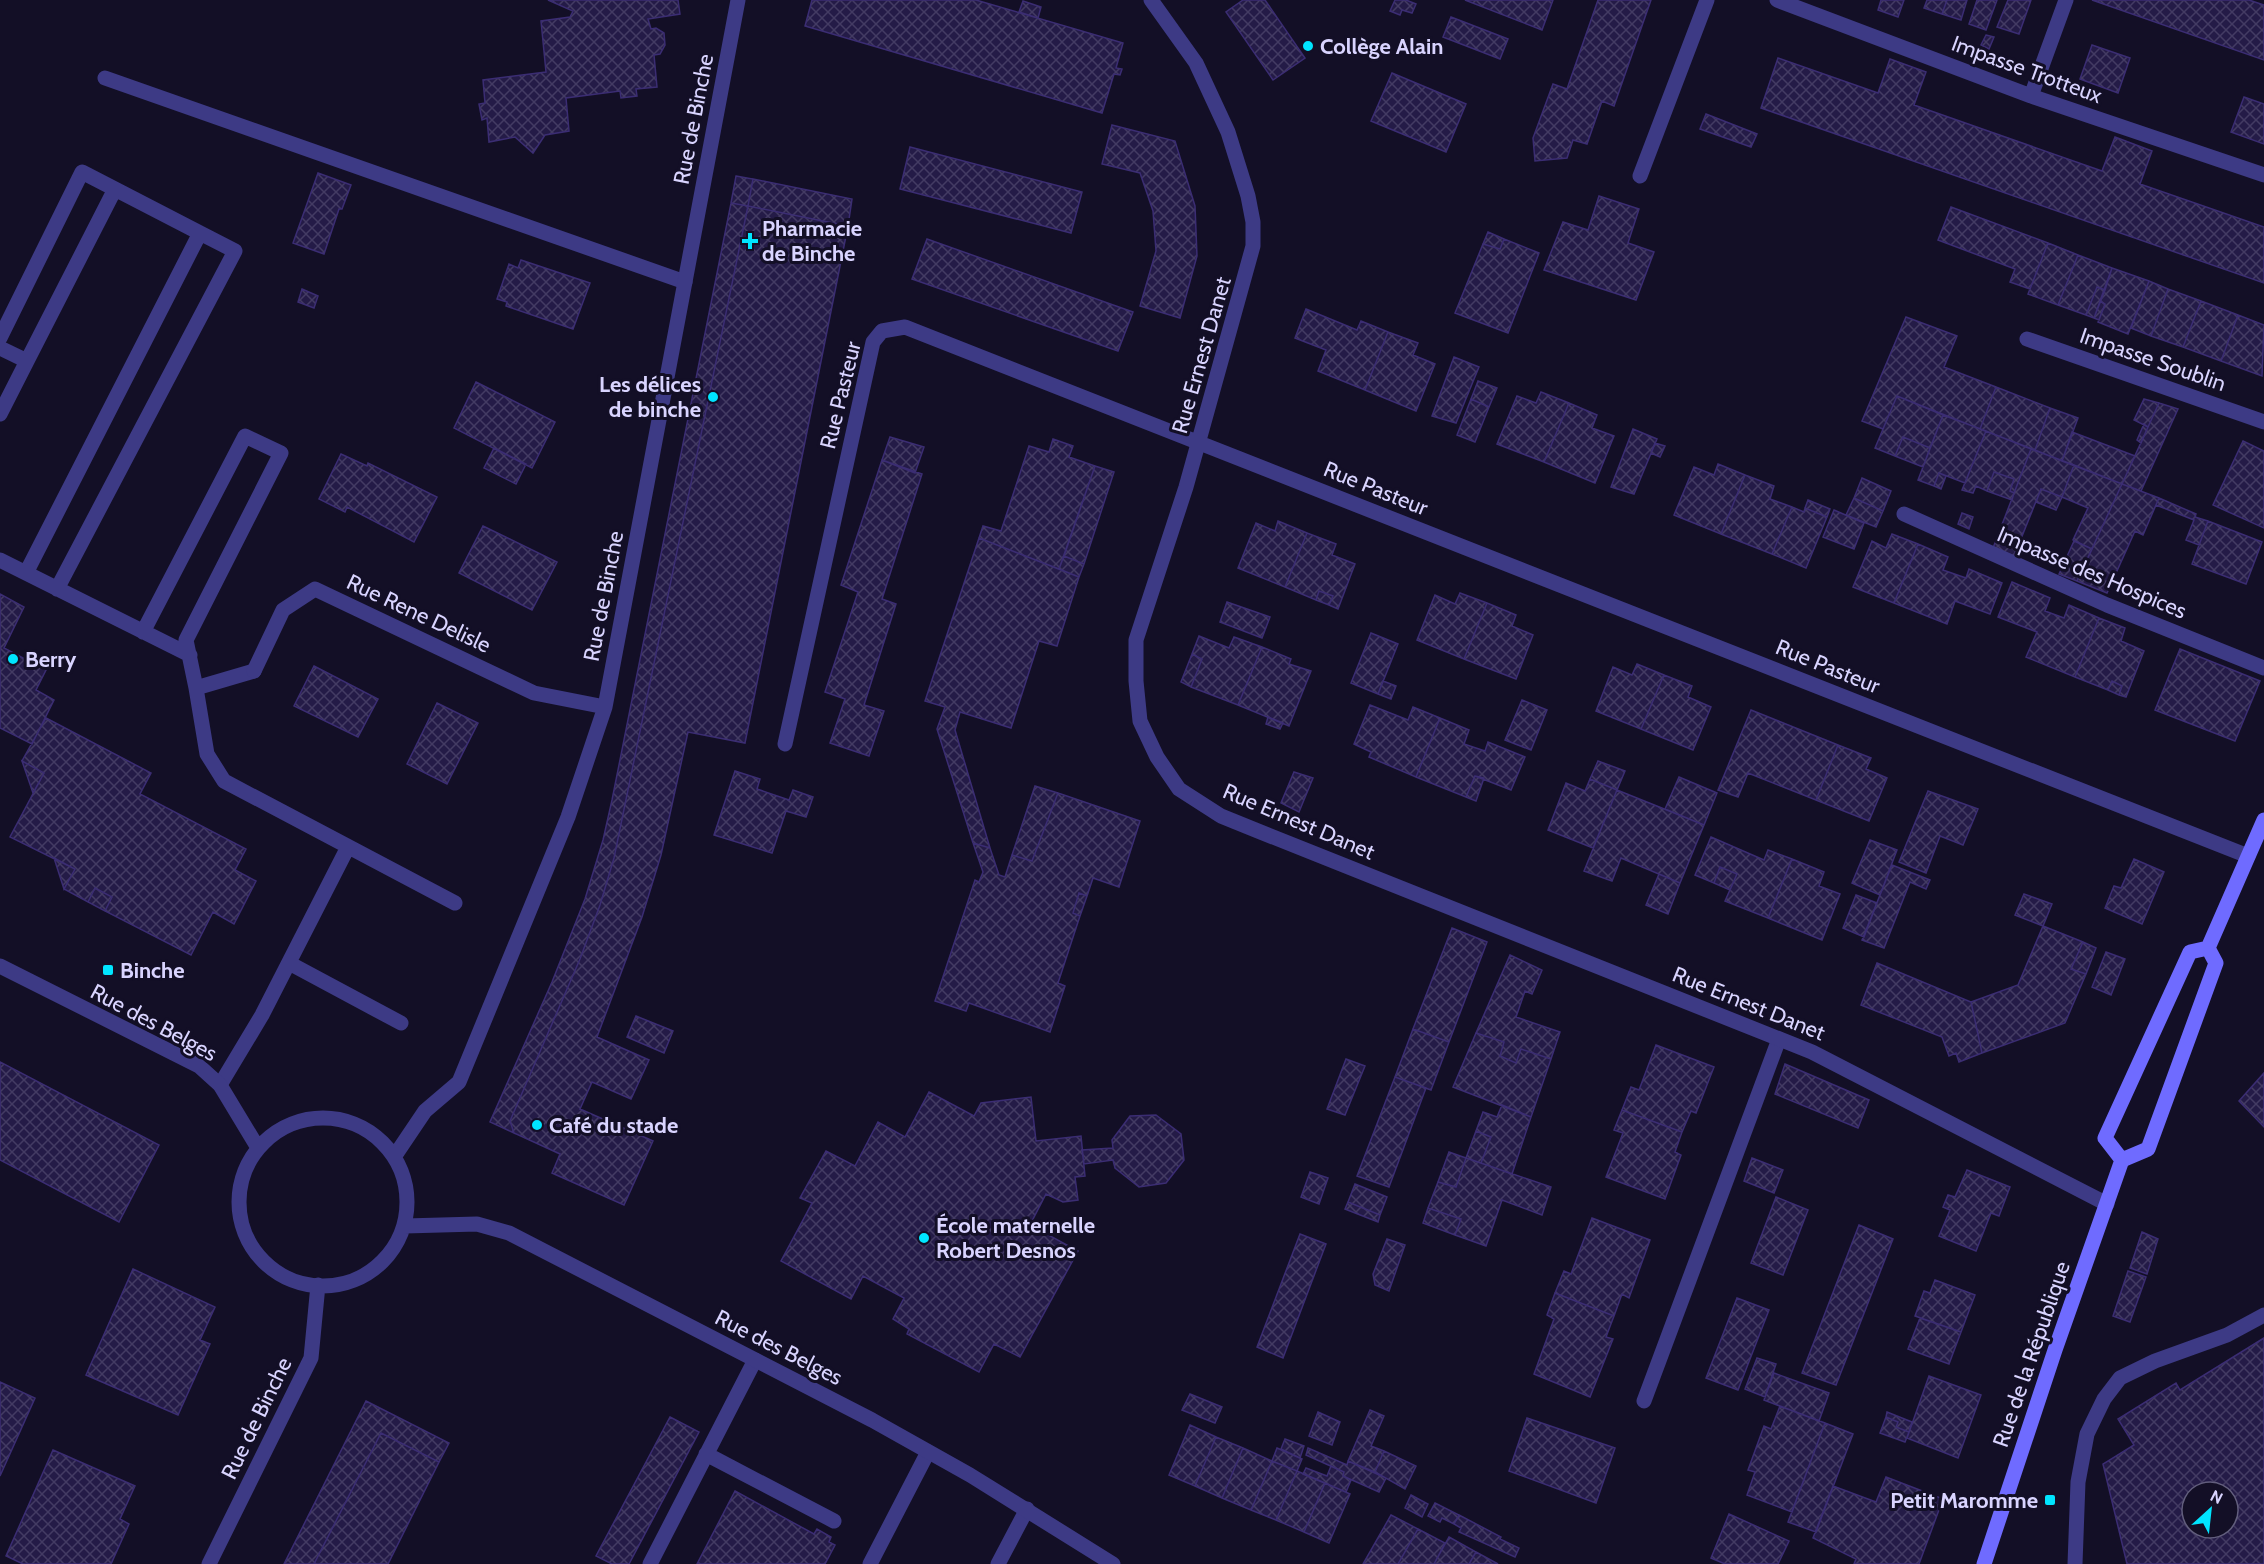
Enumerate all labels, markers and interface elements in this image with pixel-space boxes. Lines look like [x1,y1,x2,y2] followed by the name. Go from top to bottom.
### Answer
[1948,30,2106,109] street label: Impasse Trotteux
[1320,33,1443,60] place label: Collège Alain
[1301,39,1315,53] marker: Collège Alain
[668,52,719,187] street label: Rue de Binche
[762,215,862,267] place label: Pharmacie de Binche
[743,234,757,248] marker: Pharmacie de Binche
[1166,273,1237,437] street label: Rue Ernest Danet
[2076,322,2229,397] street label: Impasse Soublin
[814,339,867,452] street label: Rue Pasteur
[599,371,701,423] place label: Les délices de binche
[706,390,720,404] marker: Les délices de binche
[1320,455,1432,522] street label: Rue Pasteur
[1993,520,2191,625] street label: Impasse des Hospices
[578,529,629,664] street label: Rue de Binche
[342,568,495,659] street label: Rue Rene Delisle
[1772,633,1884,700] street label: Rue Pasteur
[25,646,77,673] place label: Berry
[6,652,20,666] marker: Berry
[1219,777,1379,866] street label: Rue Ernest Danet
[120,957,185,984] place label: Binche
[1669,961,1830,1047] street label: Rue Ernest Danet
[101,963,115,977] marker: Binche
[86,978,222,1067] street label: Rue des Belges
[549,1112,678,1139] place label: Café du stade
[530,1118,544,1132] marker: Café du stade
[936,1212,1095,1264] place label: École maternelle Robert Desnos
[917,1231,931,1245] marker: École maternelle Robert Desnos
[1987,1258,2076,1451] street label: Rue de la République
[711,1304,847,1391] street label: Rue des Belges
[215,1353,298,1484] street label: Rue de Binche
[2180,1480,2240,1540] north arrow
[2207,1486,2226,1508] text: N
[1890,1487,2038,1514] place label: Petit Maromme
[2043,1493,2057,1507] marker: Petit Maromme

